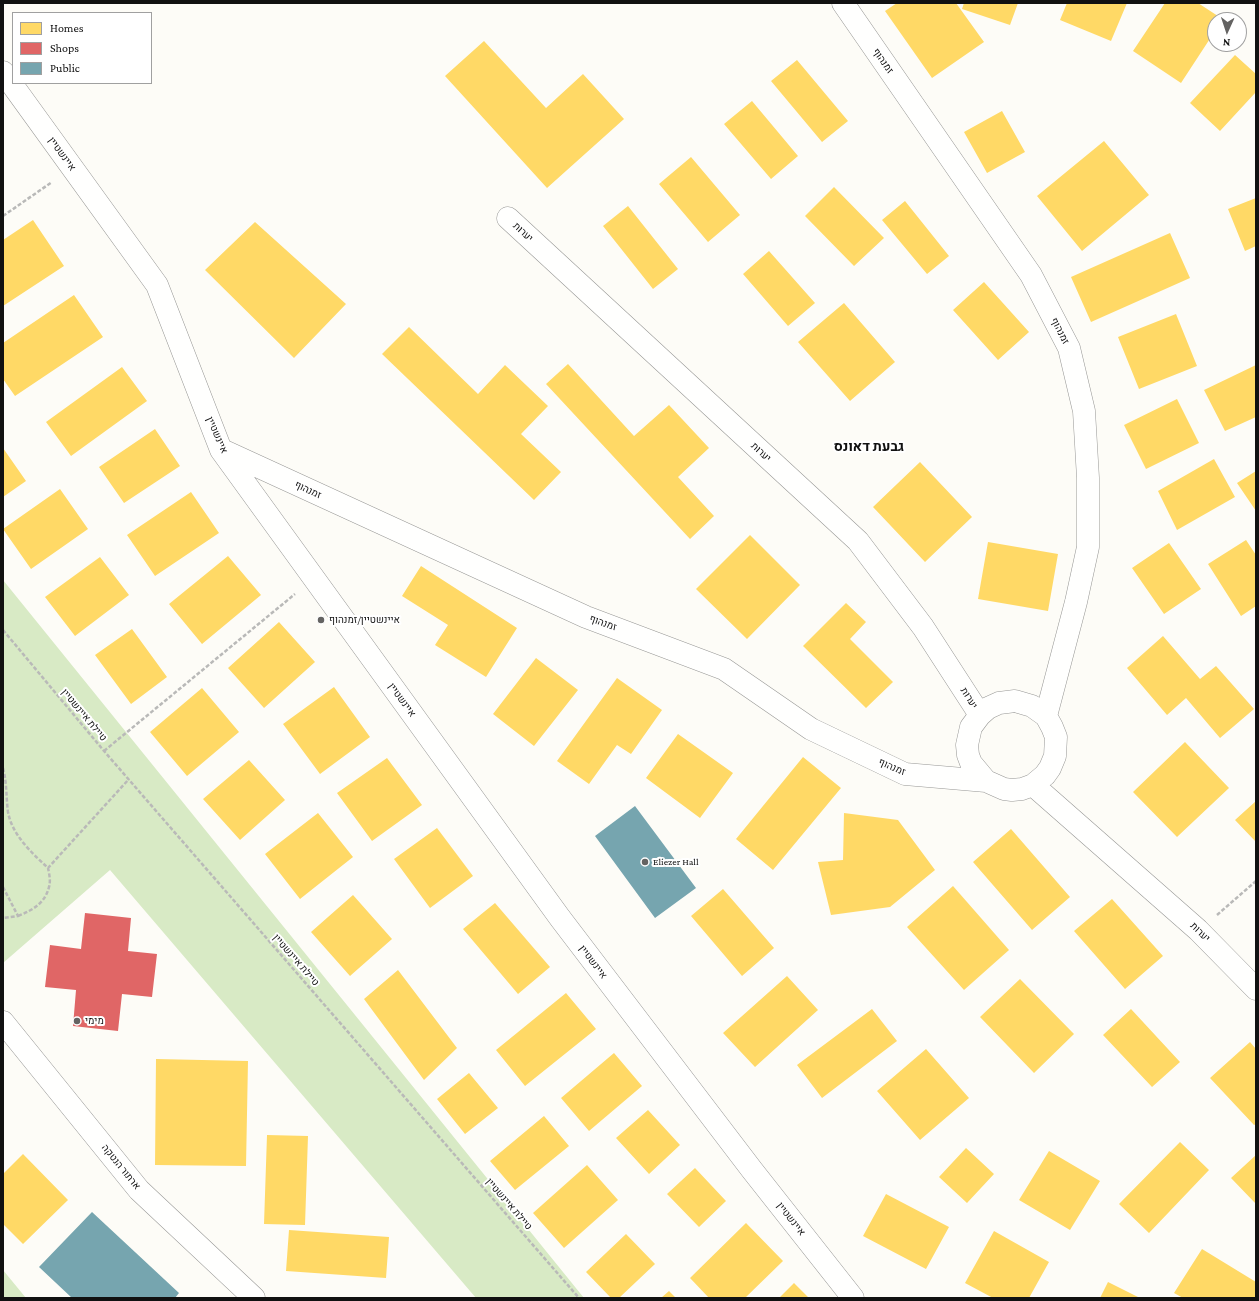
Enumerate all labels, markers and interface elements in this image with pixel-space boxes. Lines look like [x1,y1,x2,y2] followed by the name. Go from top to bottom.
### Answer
[12,12,152,84] legend
[1207,12,1247,52] north arrow
[50,21,83,35] text: Homes
[1222,37,1230,49] text: N
[50,41,79,55] text: Shops
[870,46,896,76] street label: זמנהוף
[50,61,80,75] text: Public
[46,135,78,173] street label: איינשטיין
[511,220,535,244] street label: יערות
[1048,316,1072,346] street label: זמנהוף
[204,415,230,455] street label: איינשטיין
[834,439,904,455] district label: גבעת דאונס
[749,440,773,464] street label: יערות
[293,479,323,501] street label: זמנהוף
[588,613,618,633] street label: זמנהוף
[329,614,400,626] place label: איינשטיין/זמנהוף
[316,615,326,625] marker: איינשטיין/זמנהוף
[386,681,418,719] street label: איינשטיין
[958,685,980,711] street label: יערות
[59,686,109,744] street label: טיילת איינשטיין
[877,756,907,778] street label: זמנהוף
[653,856,699,868] place label: Eliezer Hall
[640,857,650,867] marker: Eliezer Hall
[1188,920,1212,944] street label: יערות
[270,932,322,988] street label: טיילת איינשטיין
[576,943,610,981] street label: איינשטיין
[85,1015,104,1027] place label: מימי
[72,1016,82,1026] marker: מימי
[99,1142,143,1192] street label: ארתור הנטקה
[483,1176,535,1232] street label: טיילת איינשטיין
[774,1200,808,1238] street label: איינשטיין

